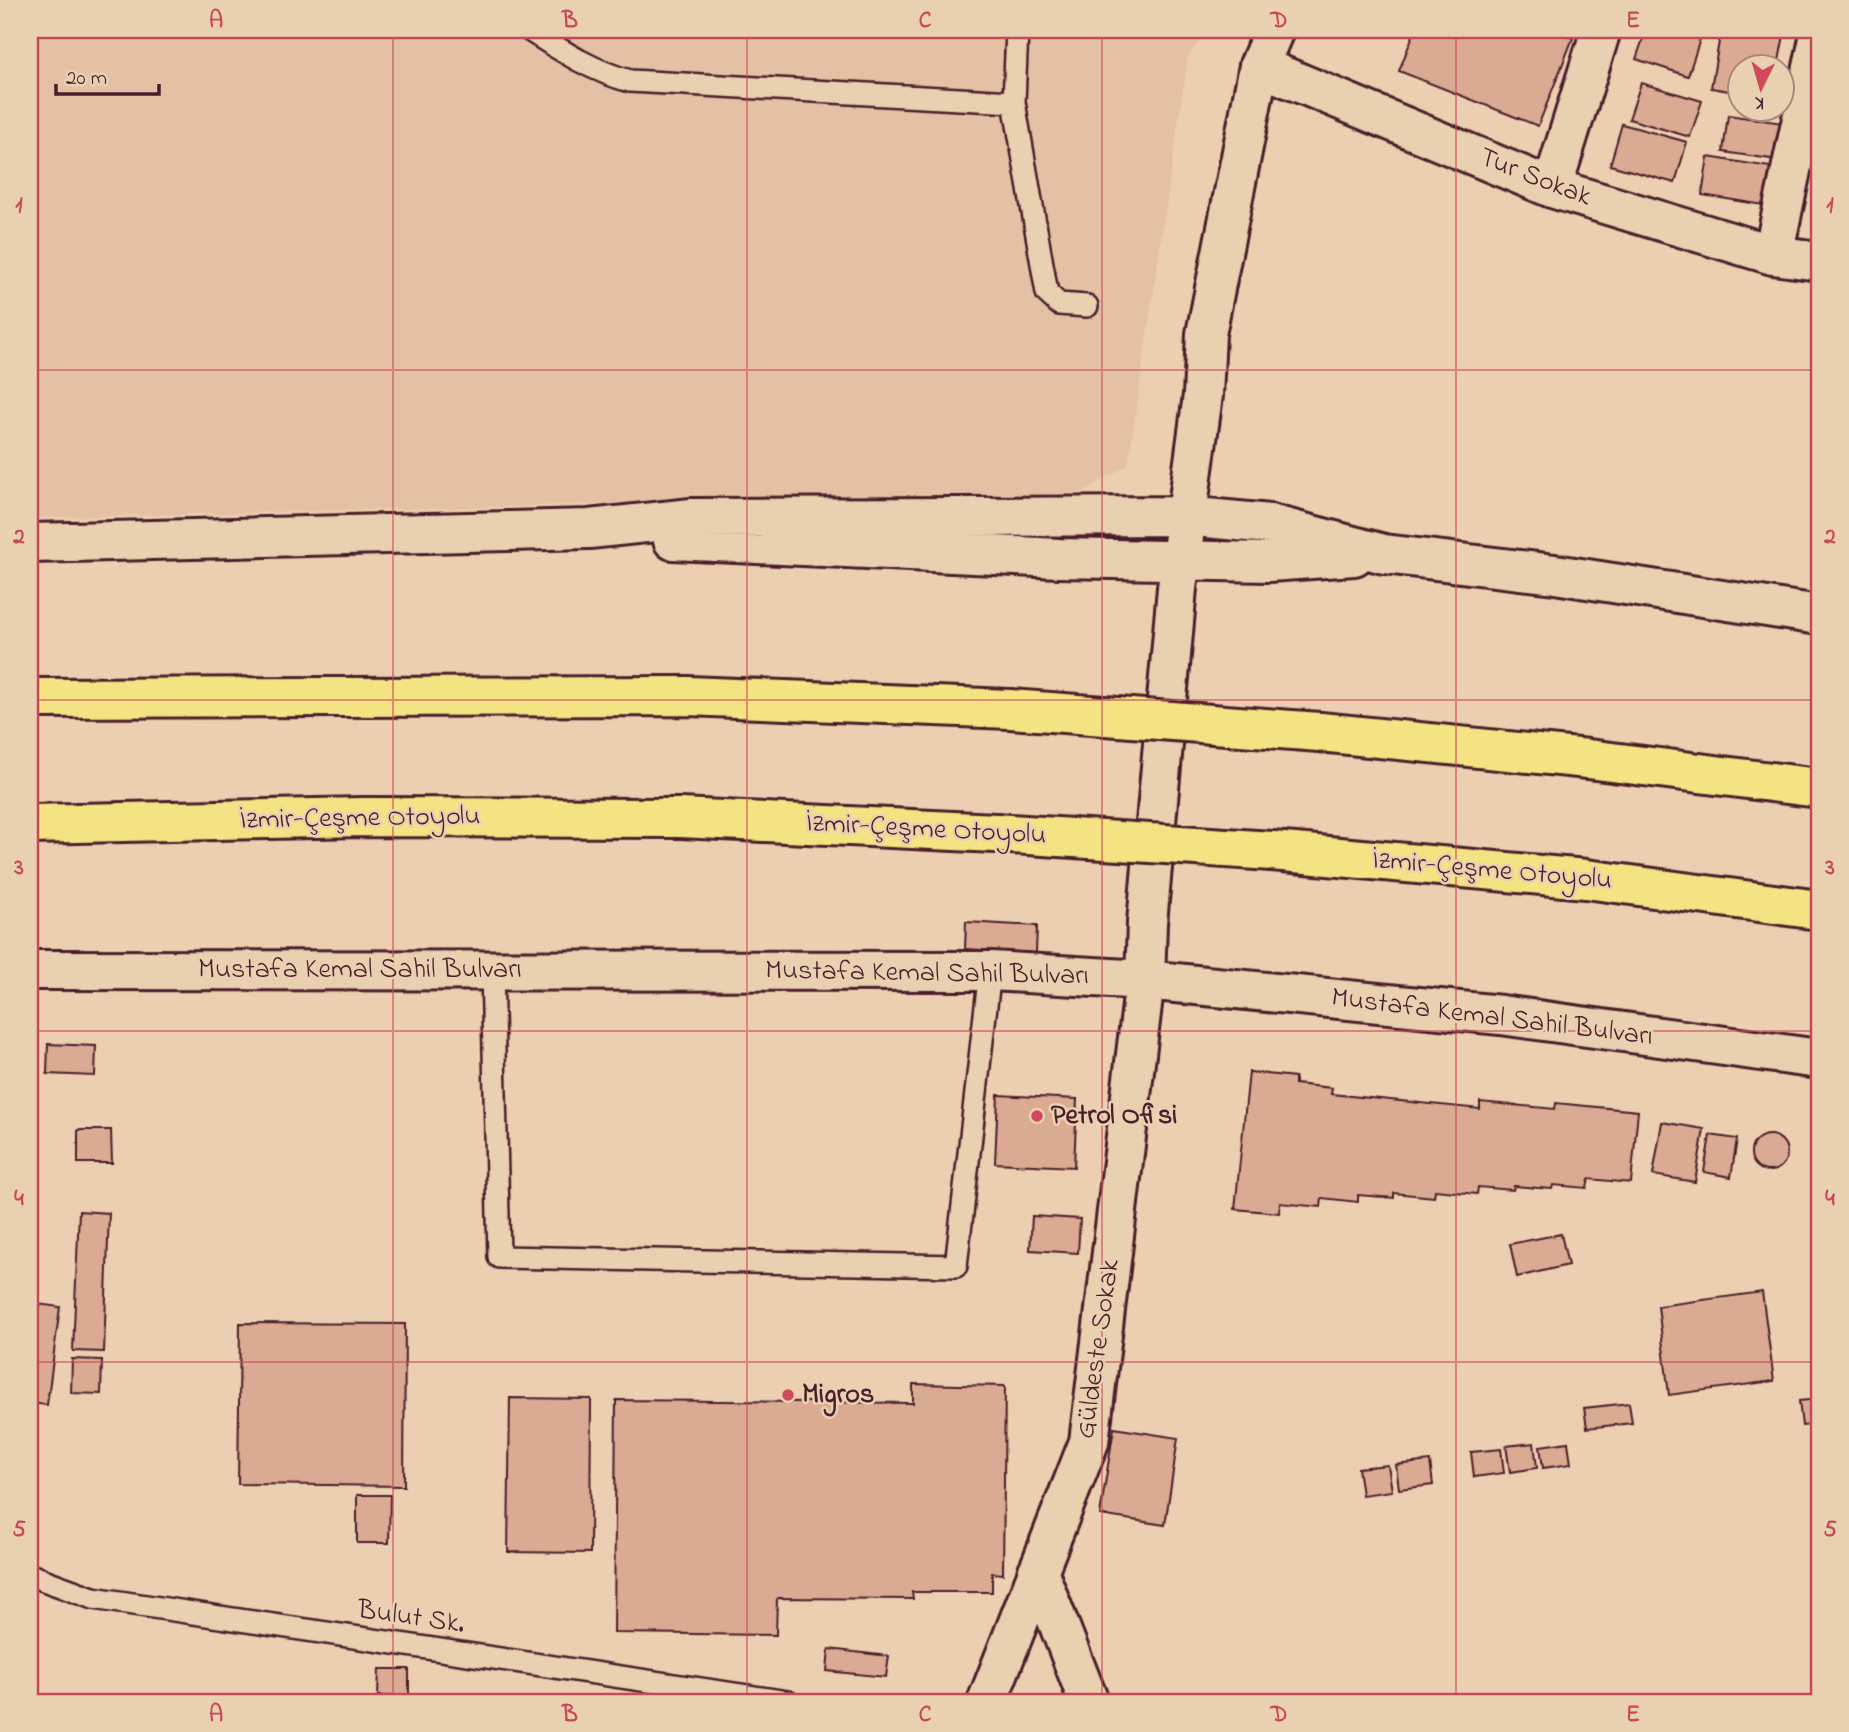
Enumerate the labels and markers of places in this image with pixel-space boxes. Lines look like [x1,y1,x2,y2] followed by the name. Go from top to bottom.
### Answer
[1051,1096,1177,1137] place label: Petrol Ofisi
[1029,1108,1045,1124] marker: Petrol Ofisi
[802,1375,874,1417] place label: Migros
[780,1387,796,1403] marker: Migros

